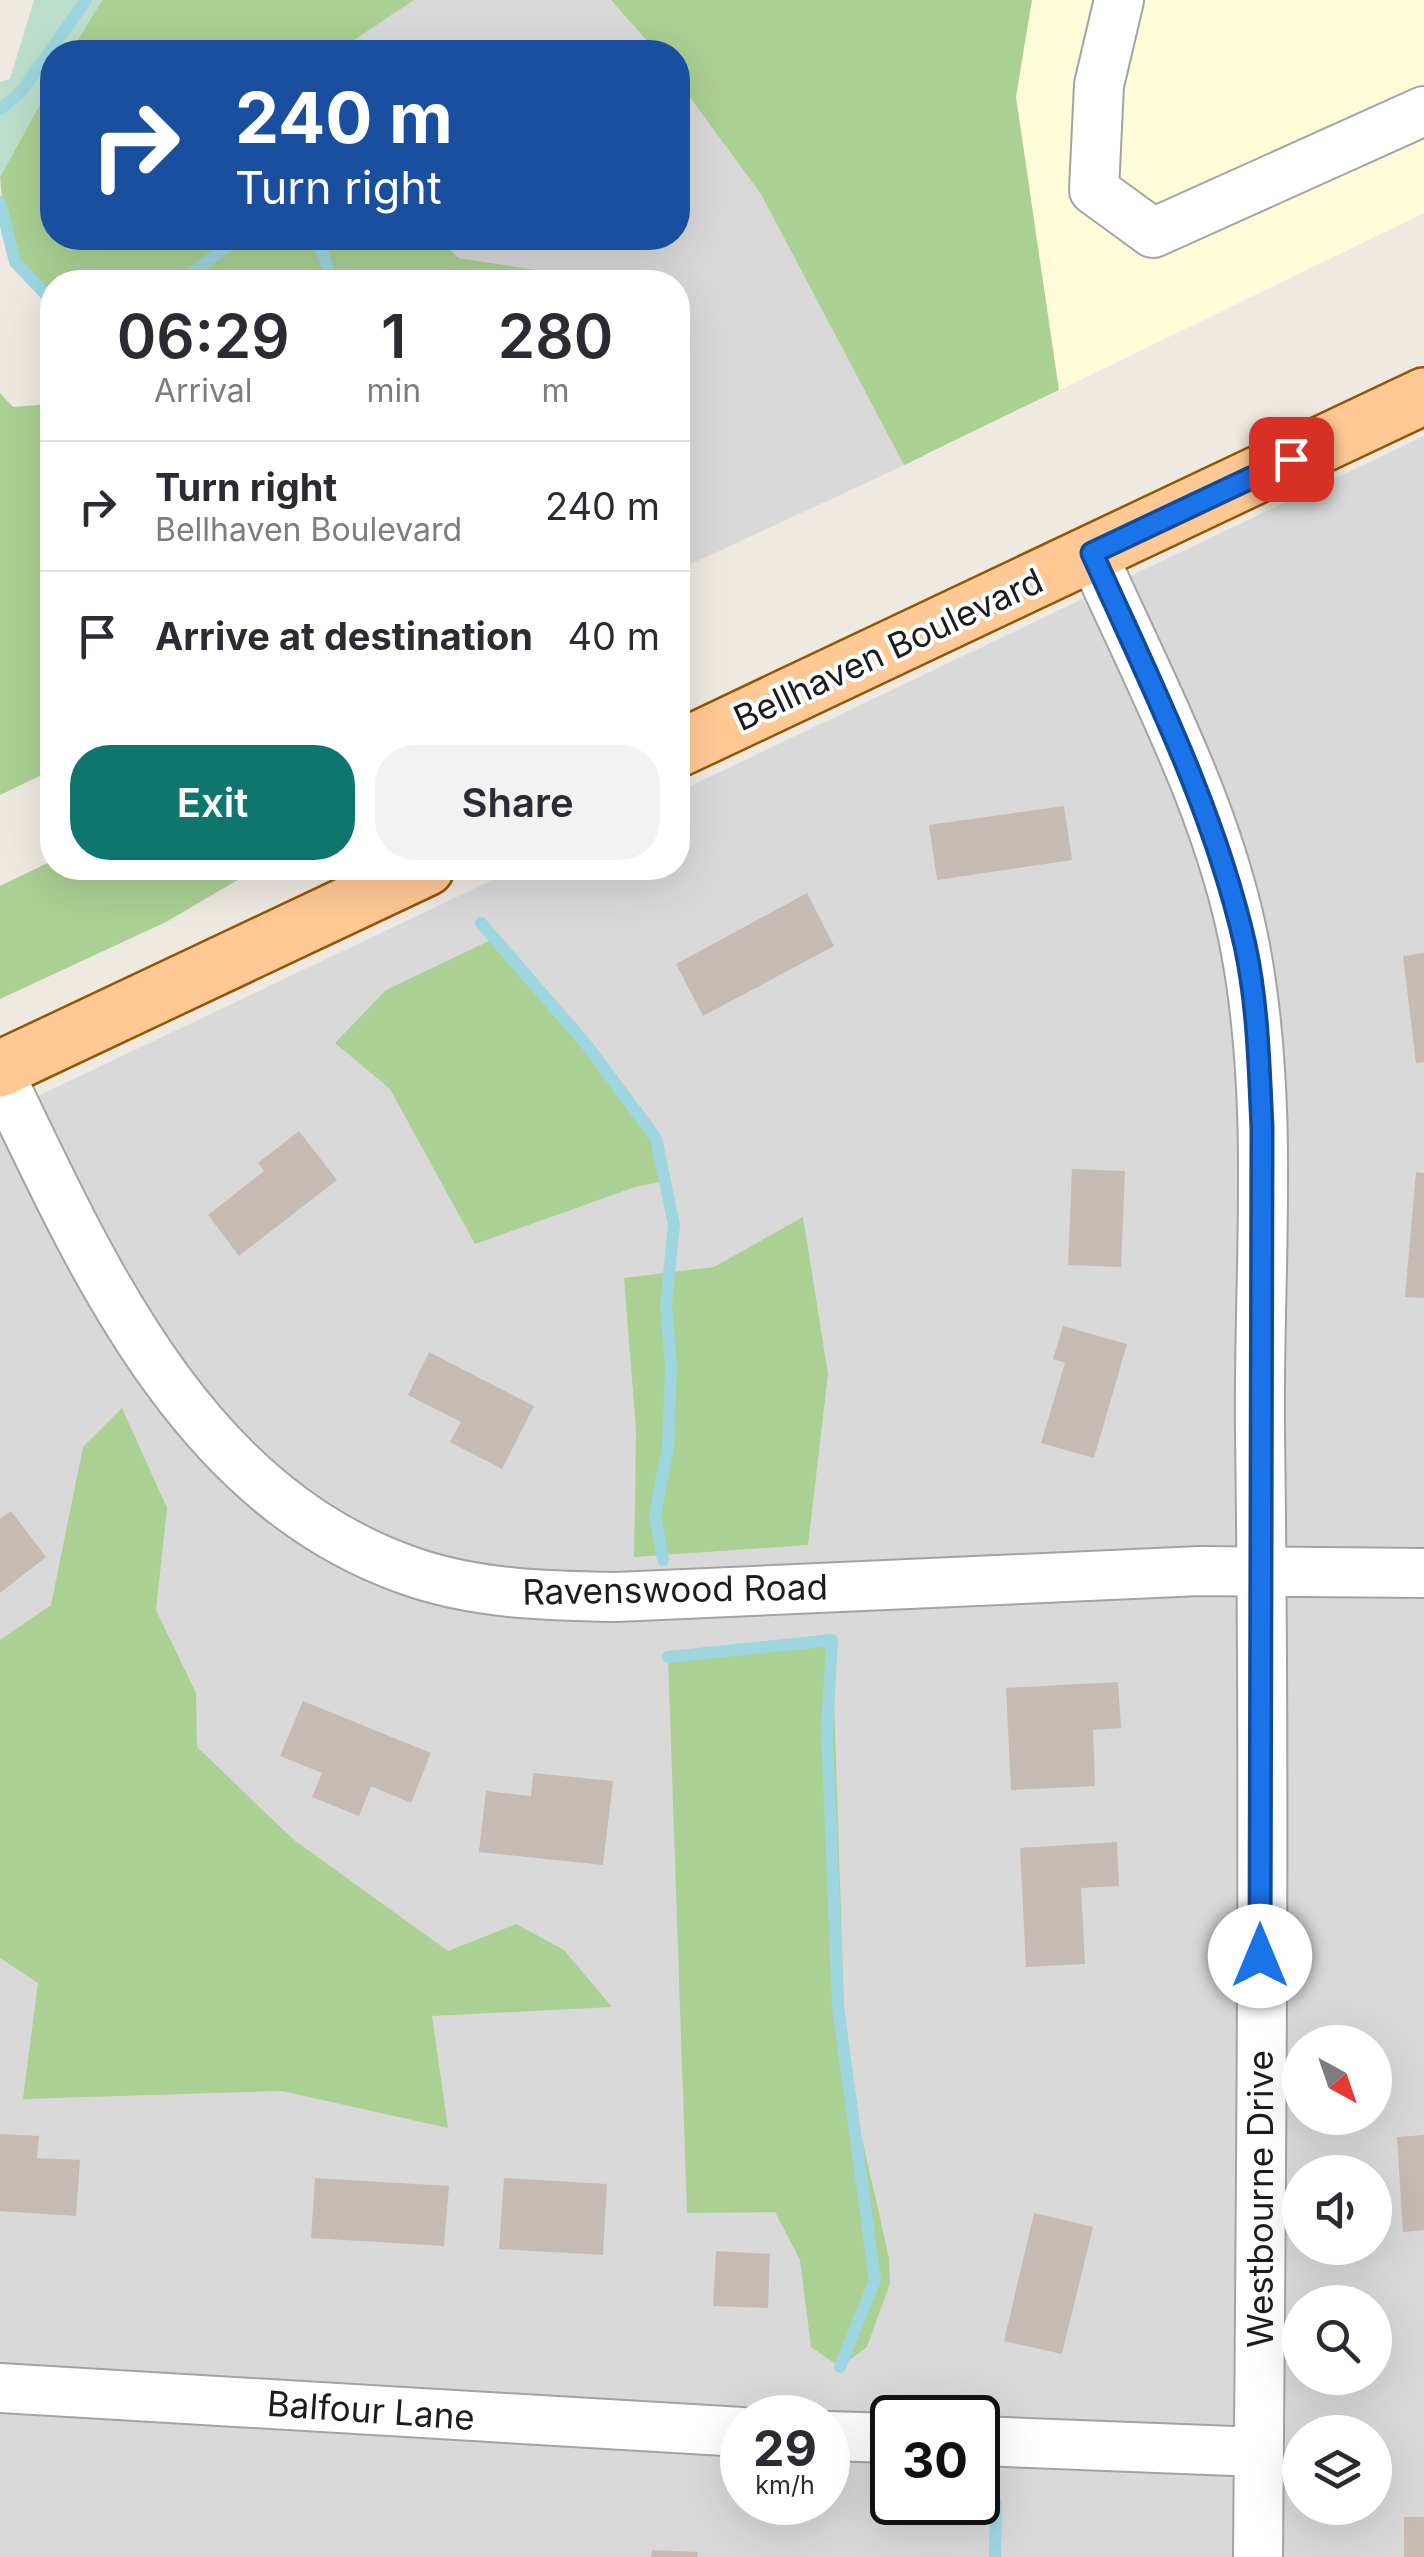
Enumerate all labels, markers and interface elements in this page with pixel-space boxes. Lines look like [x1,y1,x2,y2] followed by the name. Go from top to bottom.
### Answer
[235,75,453,160] text: 240 m
[70,80,200,210] icon: right
[235,160,442,215] text: Turn right
[117,300,290,372] text: 06:29
[381,300,406,372] text: 1
[498,300,613,372] text: 280
[154,371,252,410] text: Arrival
[366,371,421,410] text: min
[542,371,570,410] text: m
[1249,417,1334,502] pin
[1264,432,1319,487] icon: arrive
[155,464,337,510] text: Turn right
[70,479,125,534] icon: right
[545,483,660,529] text: 240 m
[155,510,462,549] text: Bellhaven Boulevard
[727,559,1049,739] street label: Bellhaven Boulevard
[70,609,125,664] icon: arrive
[155,613,533,659] text: Arrive at destination
[568,613,660,659] text: 40 m
[70,745,355,860] button: Exit
[375,745,660,860] button: Share
[522,1565,828,1613] street label: Ravenswood Road
[1208,1904,1312,2008] position arrow
[1282,2025,1392,2135] north arrow
[1282,2025,1392,2525] map controls
[1239,2050,1281,2348] street label: Westbourne Drive
[1282,2155,1392,2265] button: sound
[1282,2285,1392,2395] button: search
[266,2382,476,2438] street label: Balfour Lane
[870,2395,1000,2525] speed limit sign: 30
[1282,2415,1392,2525] button: layers
[753,2418,817,2478] text: 29
[755,2470,815,2500] text: km/h

